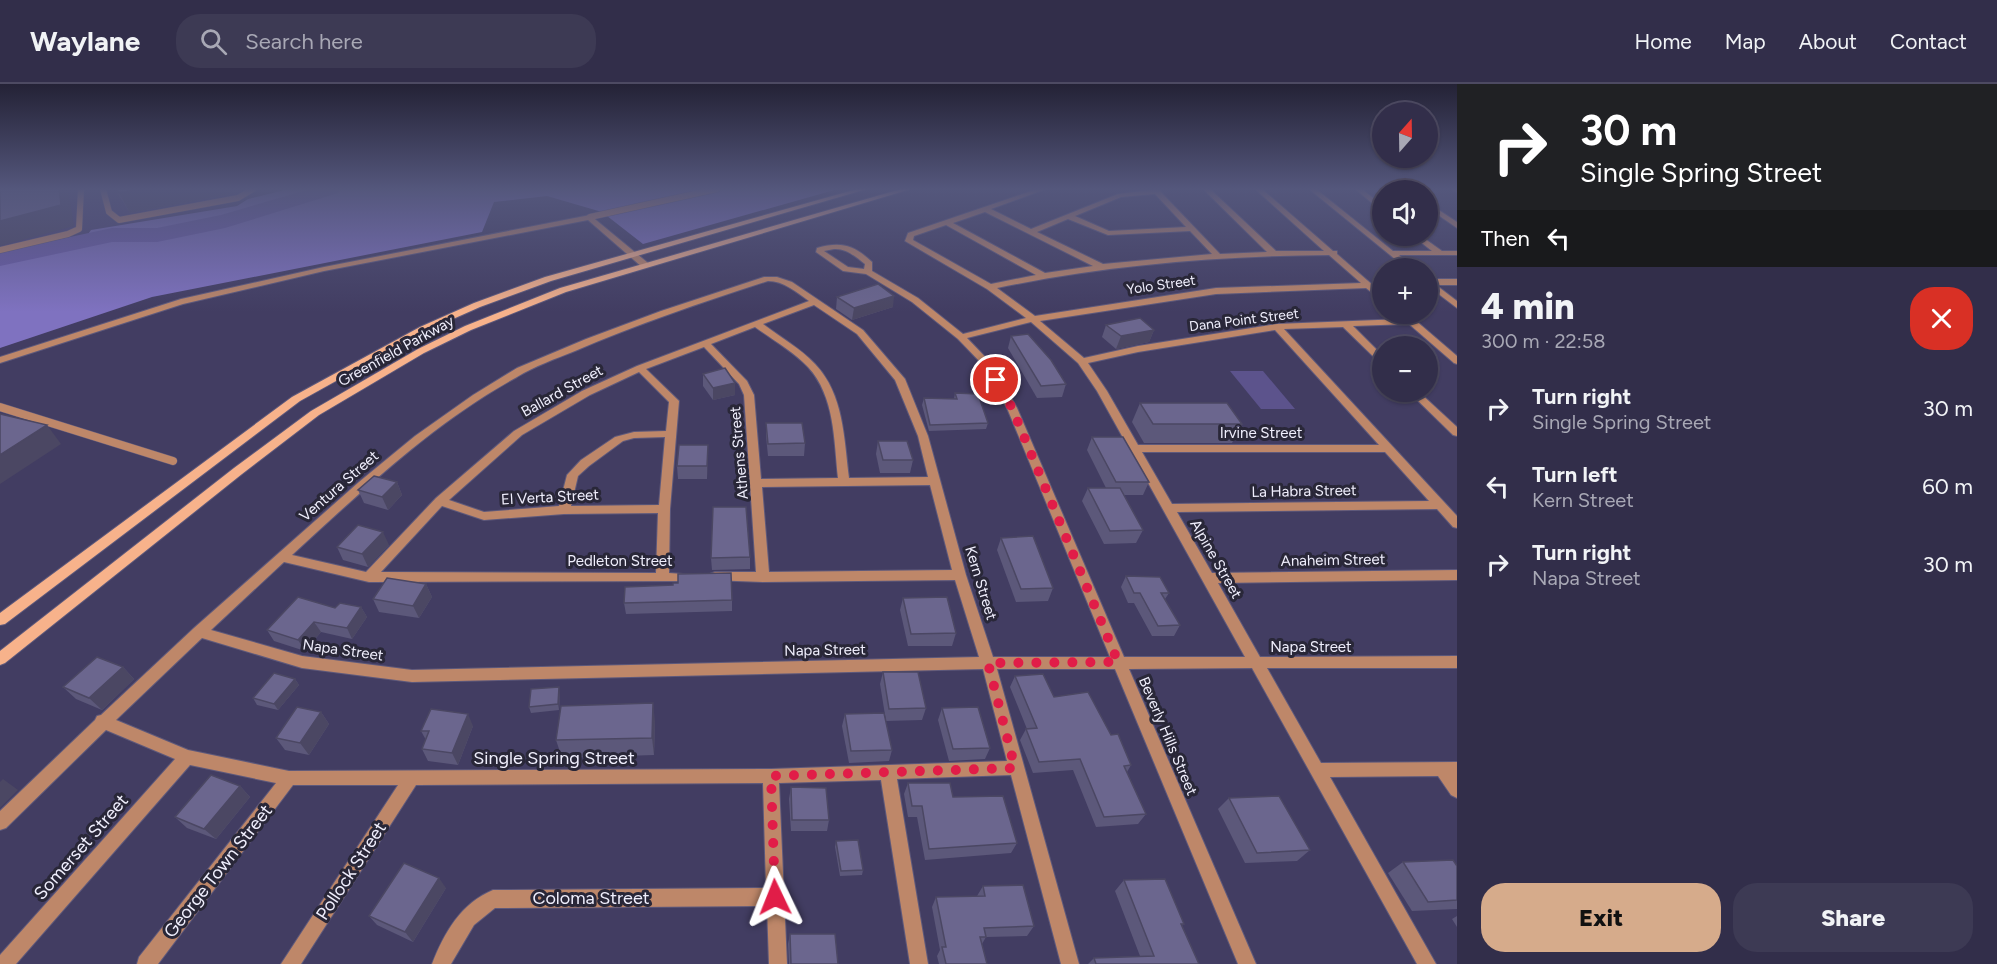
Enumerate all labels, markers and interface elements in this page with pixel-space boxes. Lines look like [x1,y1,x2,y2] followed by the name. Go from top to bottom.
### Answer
[176,14,596,68] search box
[30,24,140,58] text: Waylane
[197,25,230,58] icon: search
[245,28,363,55] text: Search here
[1635,29,1692,54] text: Home
[1725,29,1766,54] text: Map
[1799,29,1857,54] text: About
[1890,29,1967,54] text: Contact
[1372,102,1438,168] north arrow
[1372,102,1438,402] map controls
[1580,105,1677,156] text: 30 m
[1481,108,1559,186] icon: right
[1580,156,1822,189] text: Single Spring Street
[1372,180,1438,246] button: sound
[1542,222,1575,255] icon: left
[1481,225,1530,252] text: Then
[1372,258,1438,324] button: +
[1125,272,1197,298] street label: Yolo Street
[1481,285,1575,328] text: 4 min
[1910,287,1973,350] button: close
[1188,305,1300,335] street label: Dana Point Street
[335,312,457,390] street label: Greenfield Parkway
[1481,329,1606,353] text: 300 m · 22:58
[1372,336,1438,402] button: −
[970,354,1021,405] pin
[518,361,606,421] street label: Ballard Street
[979,363,1012,396] icon: arrive
[1532,383,1631,410] text: Turn right
[1481,392,1514,425] icon: right
[1923,395,1973,422] text: 30 m
[726,405,752,500] street label: Athens Street
[1532,410,1711,434] text: Single Spring Street
[1220,424,1303,442] street label: Irvine Street
[296,447,382,525] street label: Ventura Street
[1532,461,1618,488] text: Turn left
[1481,470,1514,503] icon: left
[1922,473,1973,500] text: 60 m
[1251,481,1357,501] street label: La Habra Street
[501,485,600,509] street label: El Verta Street
[1532,488,1634,512] text: Kern Street
[1186,516,1246,602] street label: Alpine Street
[1532,539,1631,566] text: Turn right
[961,544,1001,622] street label: Kern Street
[1481,548,1514,581] icon: right
[1281,550,1386,570] street label: Anaheim Street
[1923,551,1973,578] text: 30 m
[567,552,673,570] street label: Pedleton Street
[1532,566,1641,590] text: Napa Street
[301,635,385,665] street label: Napa Street
[1270,638,1352,656] street label: Napa Street
[784,640,866,660] street label: Napa Street
[1135,674,1201,798] street label: Beverly Hills Street
[473,747,635,769] street label: Single Spring Street
[29,790,133,904] street label: Somerset Street
[159,800,277,942] street label: George Town Street
[311,818,391,924] street label: Pollock Street
[743,865,807,929] position arrow
[1481,883,1721,952] button: Exit
[1733,883,1973,952] button: Share
[532,887,650,909] street label: Coloma Street

